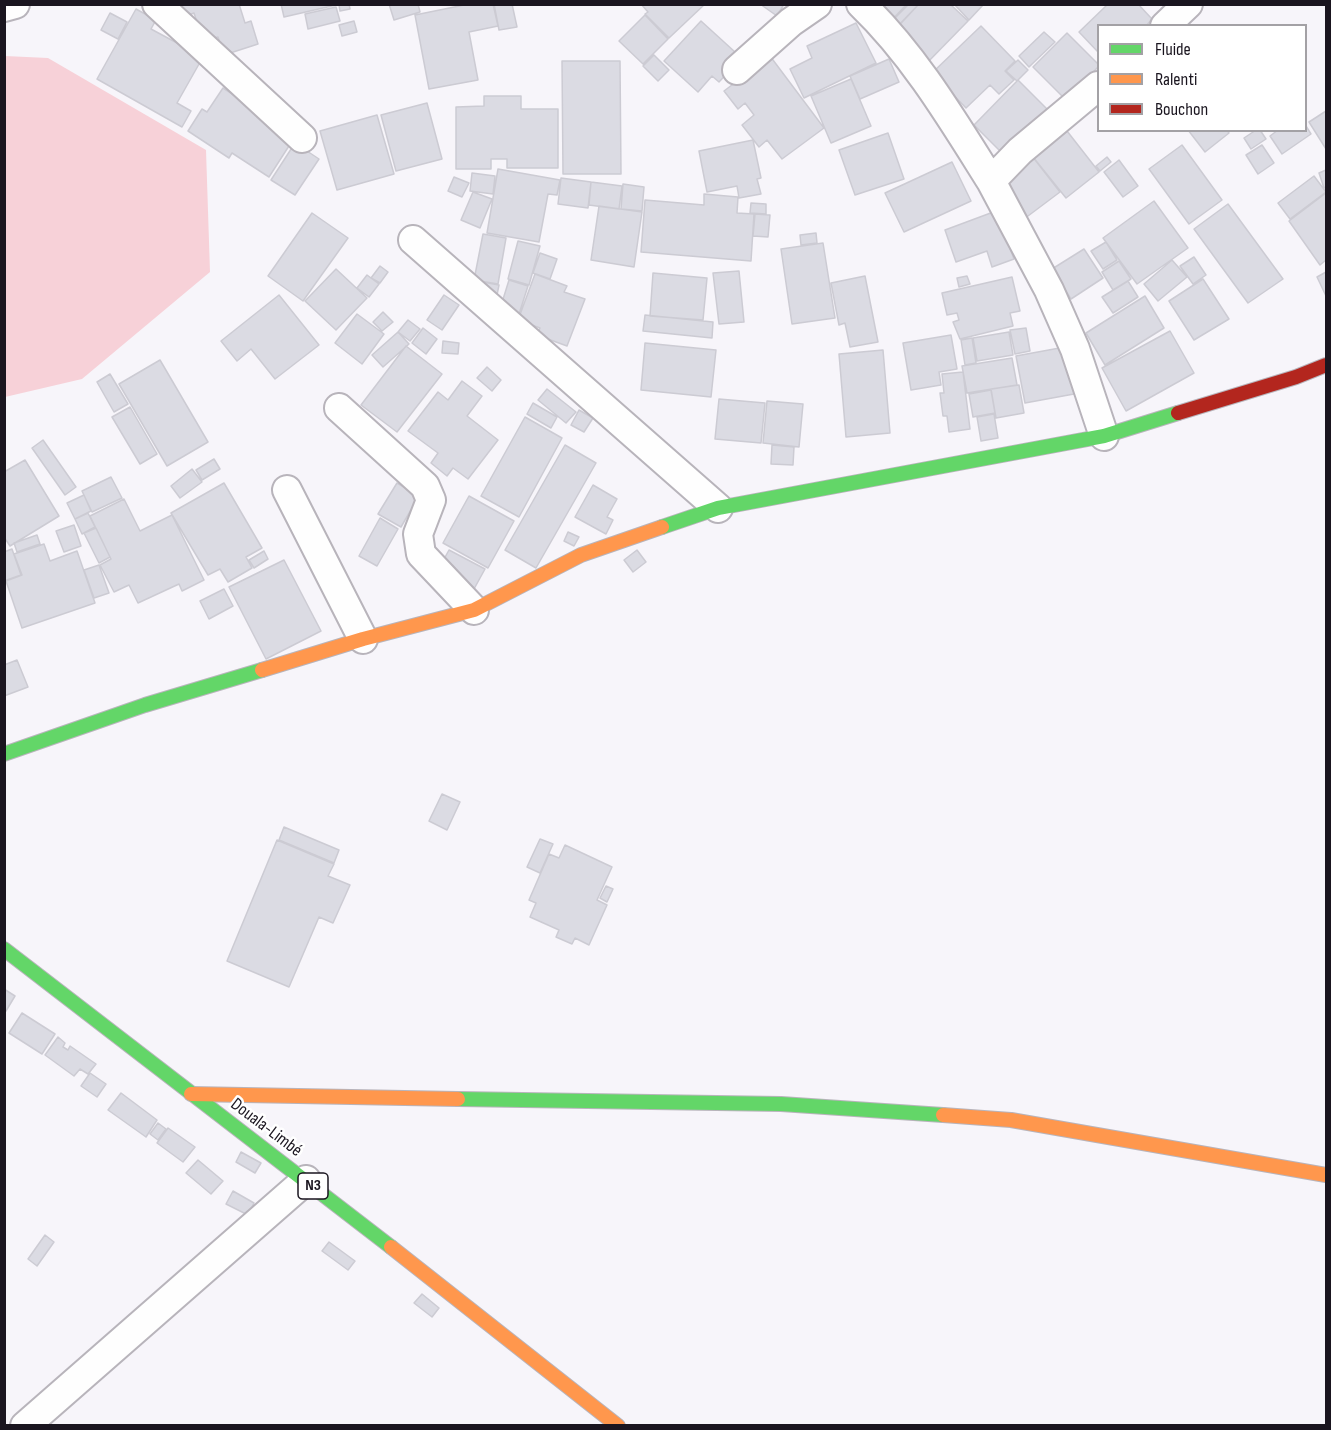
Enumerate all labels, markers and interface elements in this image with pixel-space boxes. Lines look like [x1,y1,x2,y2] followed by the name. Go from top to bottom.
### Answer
[1097,24,1307,132] legend
[1155,39,1191,60] text: Fluide
[1155,69,1197,90] text: Ralenti
[1155,99,1208,120] text: Bouchon
[226,1094,306,1162] street label: Douala-Limbé
[298,1173,328,1199] road number: N3

